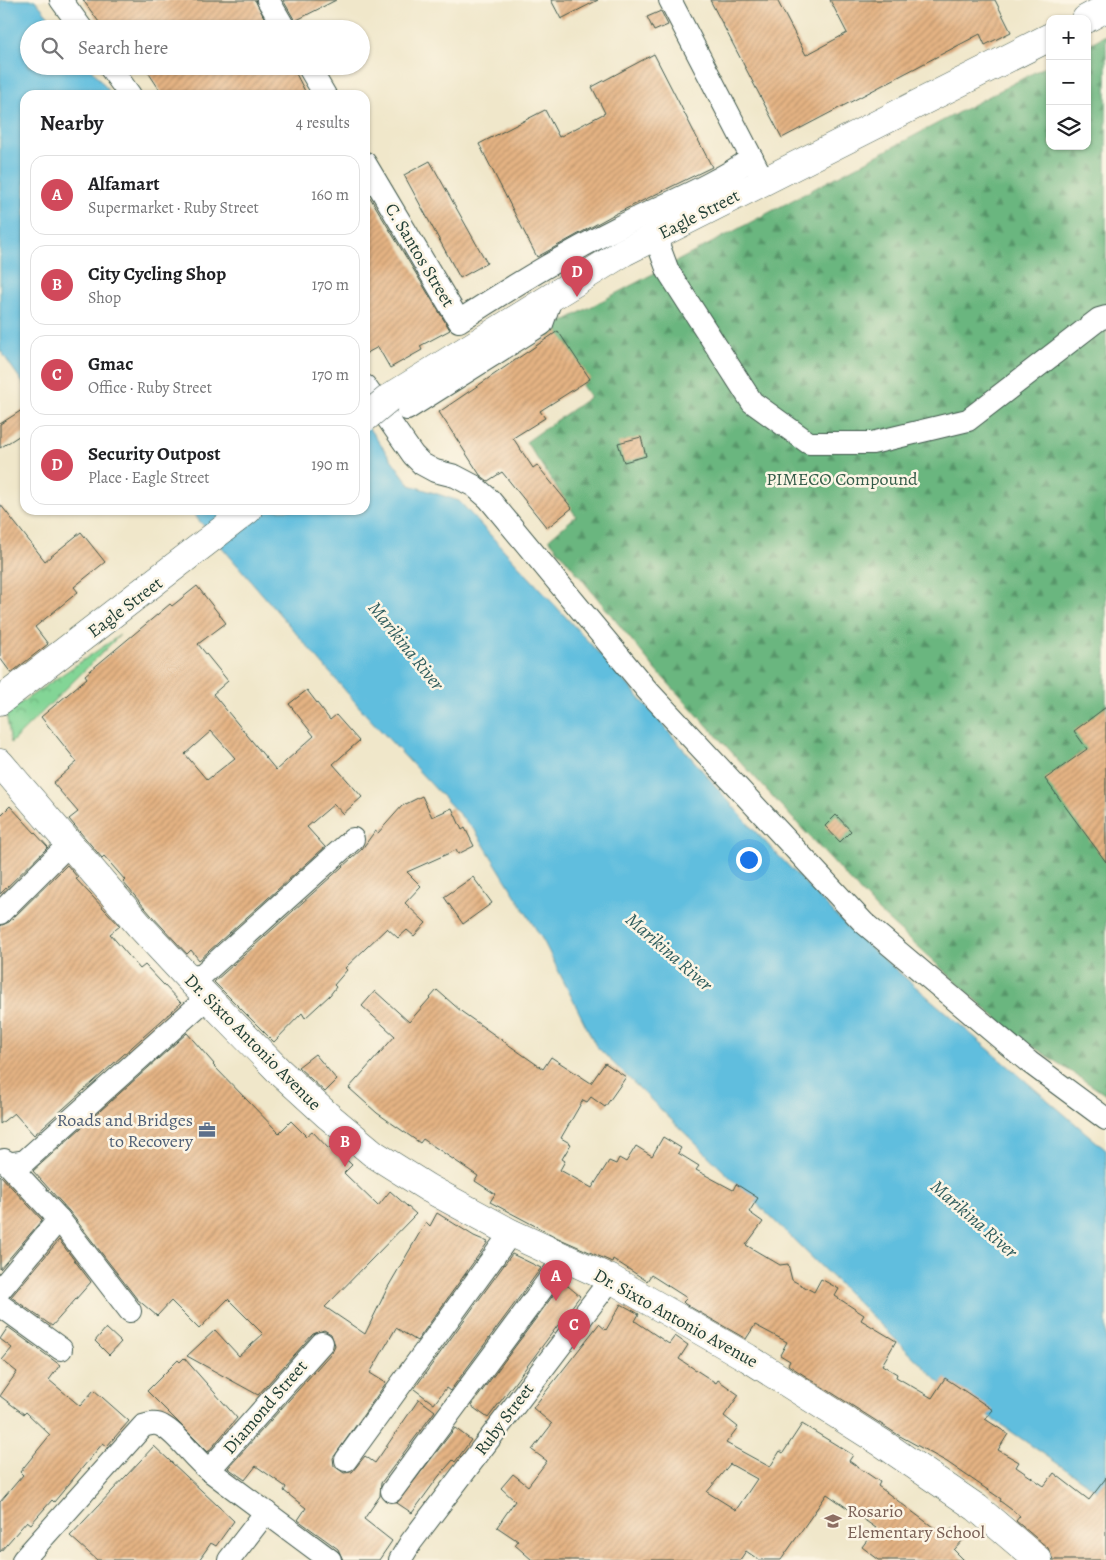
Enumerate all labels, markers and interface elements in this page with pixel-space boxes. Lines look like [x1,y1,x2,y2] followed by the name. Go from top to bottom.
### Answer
[1046,15,1091,150] map controls
[1046,15,1091,60] button: +
[20,20,370,75] search box
[38,34,66,62] icon: search
[78,35,168,61] text: Search here
[1046,60,1091,105] button: −
[1046,105,1091,150] button: layers
[40,109,103,137] text: Nearby
[296,112,350,134] text: 4 results
[88,171,160,197] text: Alfamart
[654,183,744,245] street label: Eagle Street
[52,184,62,206] text: A
[311,184,349,206] text: 160 m
[88,197,259,219] text: Supermarket · Ruby Street
[379,199,461,312] street label: C. Santos Street
[561,256,593,297] pin: D
[88,261,226,287] text: City Cycling Shop
[52,274,62,296] text: B
[312,274,349,296] text: 170 m
[88,287,121,309] text: Shop
[88,351,133,377] text: Gmac
[52,364,62,386] text: C
[312,364,349,386] text: 170 m
[88,377,212,399] text: Office · Ruby Street
[88,441,221,467] text: Security Outpost
[51,454,63,476] text: D
[311,454,349,476] text: 190 m
[88,467,210,489] text: Place · Eagle Street
[766,467,918,491] park label: PIMECO Compound
[83,571,167,643] street label: Eagle Street
[362,596,451,697] water label: Marikina River
[736,847,762,873] your location
[620,907,719,998] water label: Marikina River
[179,968,327,1116] street label: Dr. Sixto Antonio Avenue
[57,1108,194,1153] place label: Roads and Bridges to Recovery
[197,1120,217,1140] office icon: Roads and Bridges to Recovery
[329,1126,361,1167] pin: B
[925,1174,1024,1265] water label: Marikina River
[540,1260,572,1301] pin: A
[590,1263,762,1373] street label: Dr. Sixto Antonio Avenue
[558,1309,590,1350] pin: C
[217,1355,313,1459] street label: Diamond Street
[469,1378,539,1460] street label: Ruby Street
[847,1499,985,1544] place label: Rosario Elementary School
[823,1511,843,1531] school or university icon: Rosario Elementary School

